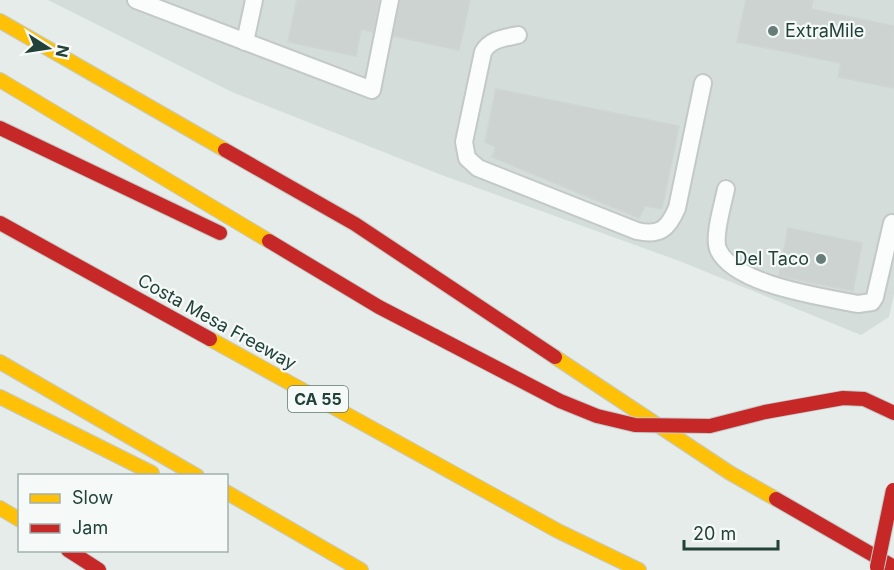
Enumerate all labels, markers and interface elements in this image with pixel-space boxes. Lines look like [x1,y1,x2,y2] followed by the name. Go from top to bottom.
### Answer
[18,18,78,78] north arrow
[785,20,864,41] place label: ExtraMile
[766,24,780,38] marker: ExtraMile
[52,43,74,59] text: N
[735,248,809,269] place label: Del Taco
[814,252,828,266] marker: Del Taco
[134,269,300,374] street label: Costa Mesa Freeway
[288,386,348,412] road number: CA 55
[18,474,228,552] legend
[72,487,113,508] text: Slow
[684,513,778,551] scale bar
[72,517,108,538] text: Jam
[693,523,736,544] text: 20 m

